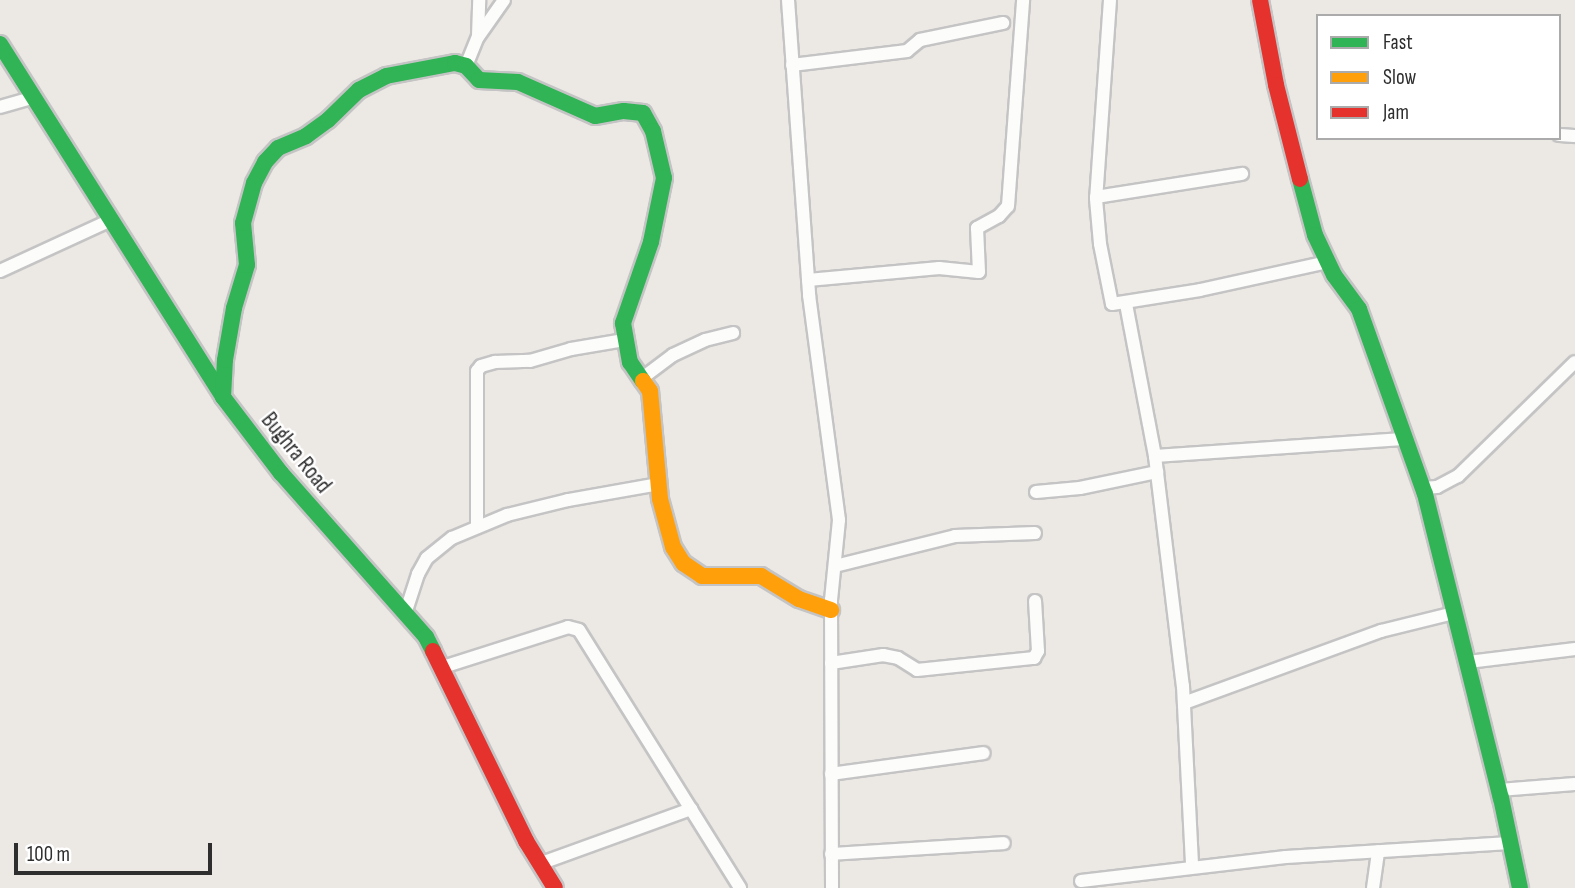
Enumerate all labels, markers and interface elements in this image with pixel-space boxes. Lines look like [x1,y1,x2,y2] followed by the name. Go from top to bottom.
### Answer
[1316,14,1561,140] legend
[1383,30,1413,55] text: Fast
[1383,65,1416,90] text: Slow
[1383,100,1409,125] text: Jam
[255,407,337,499] street label: Bughra Road
[18,828,215,872] scale bar
[27,842,70,867] text: 100 m

